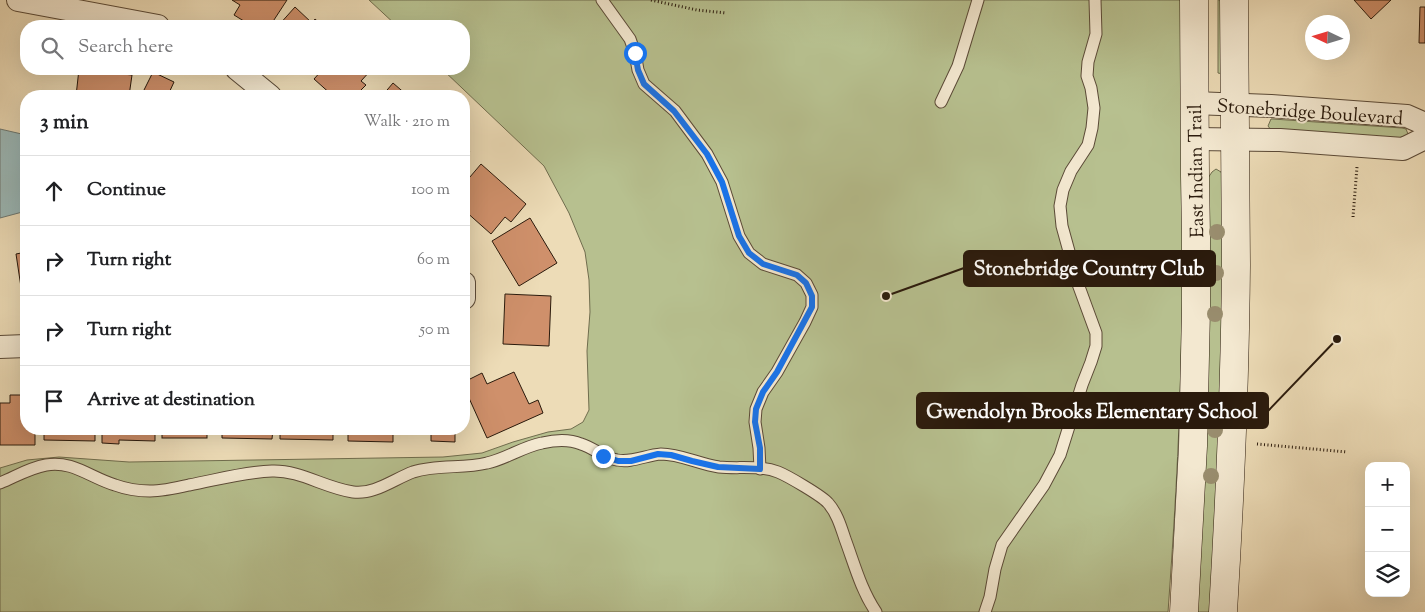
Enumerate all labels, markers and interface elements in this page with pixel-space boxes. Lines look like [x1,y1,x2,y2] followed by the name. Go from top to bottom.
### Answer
[1305,15,1350,60] north arrow
[20,20,470,75] search box
[38,34,66,62] icon: search
[78,34,173,61] text: Search here
[624,42,647,65] route start
[1216,94,1404,133] street label: Stonebridge Boulevard
[1183,104,1212,238] street label: East Indian Trail
[40,108,89,138] text: 3 min
[364,111,450,134] text: Walk · 210 m
[40,177,68,205] icon: ahead
[87,177,166,204] text: Continue
[411,179,450,202] text: 100 m
[40,247,68,275] icon: right
[87,247,171,274] text: Turn right
[417,249,450,272] text: 60 m
[964,251,1215,286] callout: Stonebridge Country Club
[974,256,1204,285] text: Stonebridge Country Club
[40,317,68,345] icon: right
[87,317,171,344] text: Turn right
[419,319,450,342] text: 50 m
[40,387,68,415] icon: arrive
[87,387,255,414] text: Arrive at destination
[917,393,1268,428] callout: Gwendolyn Brooks Elementary School
[926,399,1258,428] text: Gwendolyn Brooks Elementary School
[592,445,615,468] route end
[1365,462,1410,597] map controls
[1365,462,1410,507] button: +
[1365,507,1410,552] button: −
[1365,552,1410,597] button: layers

